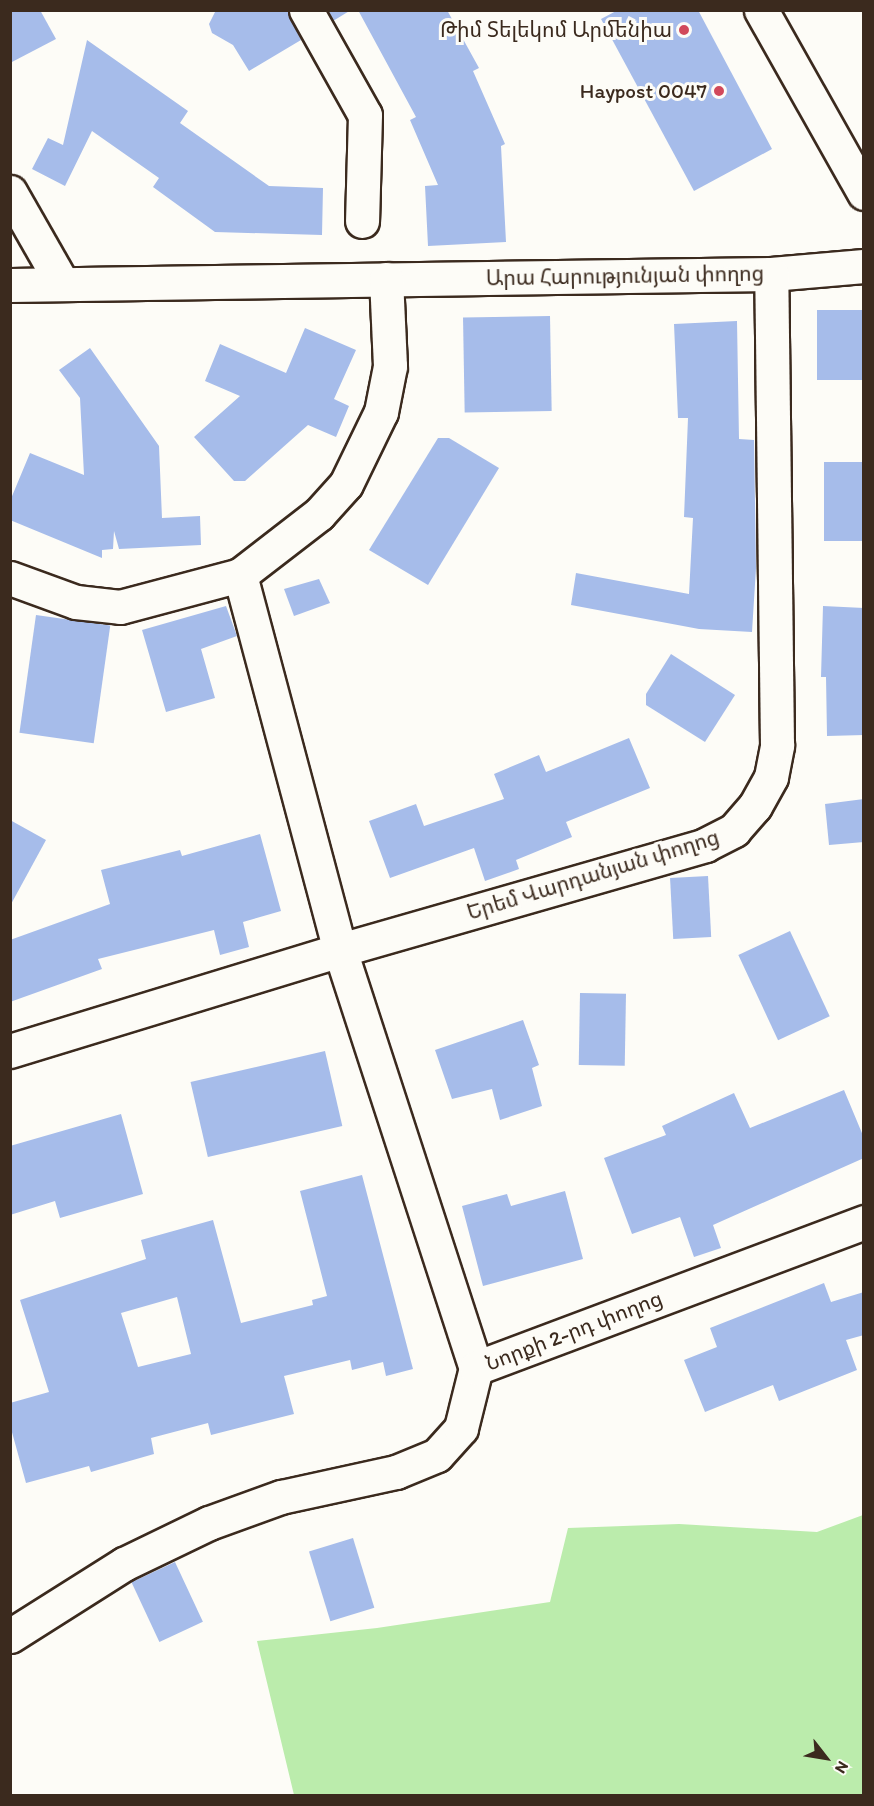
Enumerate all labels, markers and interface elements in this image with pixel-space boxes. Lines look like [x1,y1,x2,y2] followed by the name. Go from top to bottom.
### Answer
[440,17,672,43] place label: Թիմ Տելեկոմ Արմենիա
[677,23,691,37] marker: Թիմ Տելեկոմ Արմենիա
[580,78,707,104] place label: Haypost 0047
[712,84,726,98] marker: Haypost 0047
[486,261,764,291] street label: Արա Հարությունյան փողոց
[464,825,722,925] street label: Երեմ Վարդանյան փողոց
[482,1286,666,1376] street label: Նորքի 2-րդ փողոց
[796,1728,856,1788] north arrow
[831,1758,853,1777] text: N

